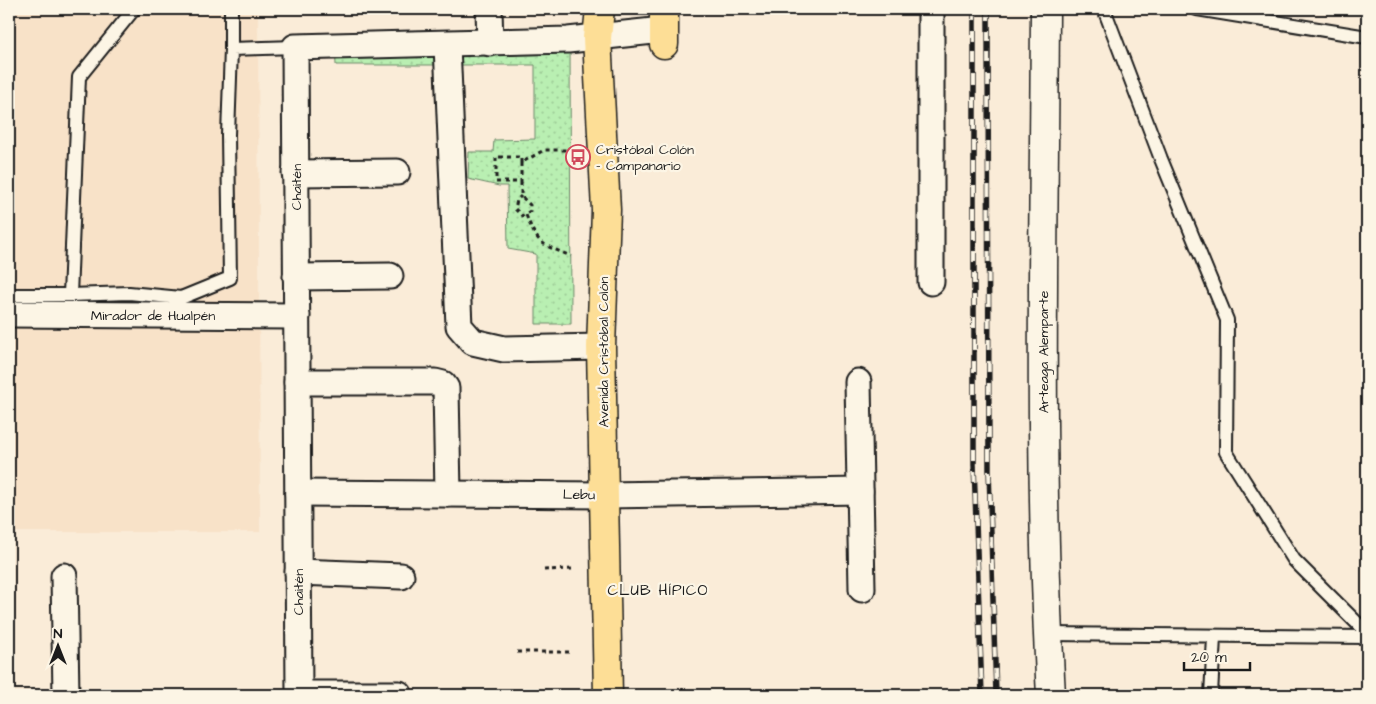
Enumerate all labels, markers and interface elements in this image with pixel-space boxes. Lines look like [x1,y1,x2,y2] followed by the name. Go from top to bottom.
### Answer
[596,140,694,176] place label: Cristóbal Colón - Campanario
[565,144,591,170] bus stop icon: Cristóbal Colón - Campanario
[287,164,307,210] street label: Chaitén
[594,277,614,427] street label: Avenida Cristóbal Colón
[1034,290,1054,413] street label: Arteaga Alemparte
[91,306,215,326] street label: Mirador de Hualpén
[563,485,595,505] street label: Lebu
[289,569,309,615] street label: Chaitén
[608,580,708,601] district label: CLUB HÍPICO
[32,622,82,672] north arrow
[54,624,63,644] text: N
[1184,639,1250,671] scale bar
[1191,647,1227,668] text: 20 m

